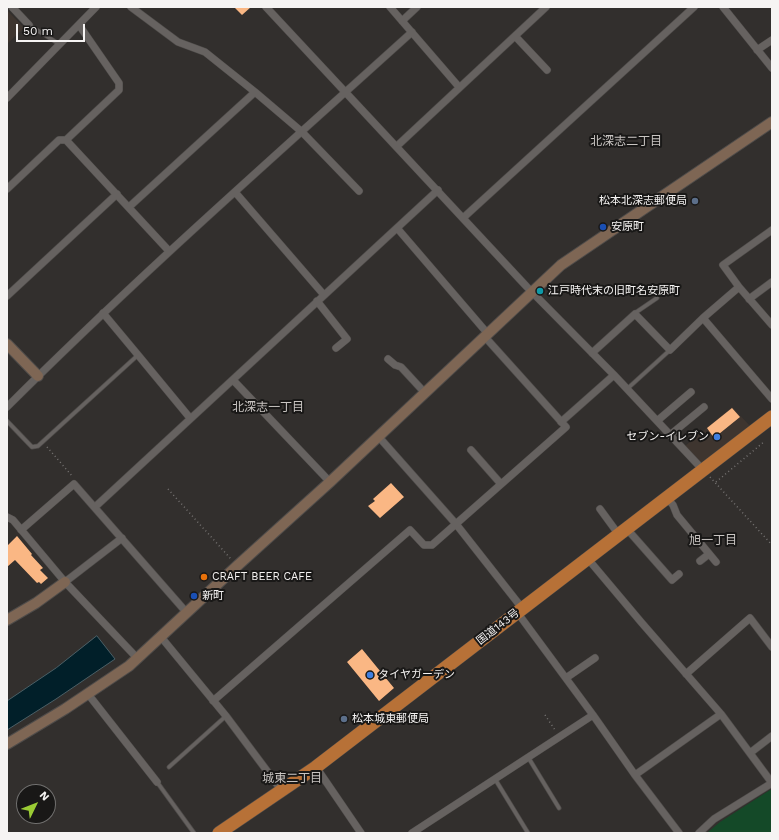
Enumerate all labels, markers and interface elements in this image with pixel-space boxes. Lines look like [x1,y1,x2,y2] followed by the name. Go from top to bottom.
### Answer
[18,16,87,42] scale bar
[23,24,53,38] text: 50 m
[590,134,662,148] district label: 北深志二丁目
[599,194,687,208] place label: 松本北深志郵便局
[690,196,700,206] marker: 松本北深志郵便局
[611,220,644,234] place label: 安原町
[598,222,608,232] marker: 安原町
[548,284,680,298] place label: 江戸時代末の旧町名安原町
[535,286,545,296] marker: 江戸時代末の旧町名安原町
[232,400,304,414] district label: 北深志一丁目
[626,430,709,444] place label: セブン-イレブン
[712,432,722,442] marker: セブン-イレブン
[689,533,737,547] district label: 旭一丁目
[212,570,312,584] place label: CRAFT BEER CAFE
[199,572,209,582] marker: CRAFT BEER CAFE
[202,589,224,603] place label: 新町
[189,591,199,601] marker: 新町
[474,606,522,648] street label: 国道143号
[378,668,455,682] place label: タイヤガーデン
[365,670,375,680] marker: タイヤガーデン
[352,712,429,726] place label: 松本城東郵便局
[339,714,349,724] marker: 松本城東郵便局
[262,771,322,785] district label: 城東二丁目
[16,784,56,824] north arrow
[37,789,52,804] text: N

